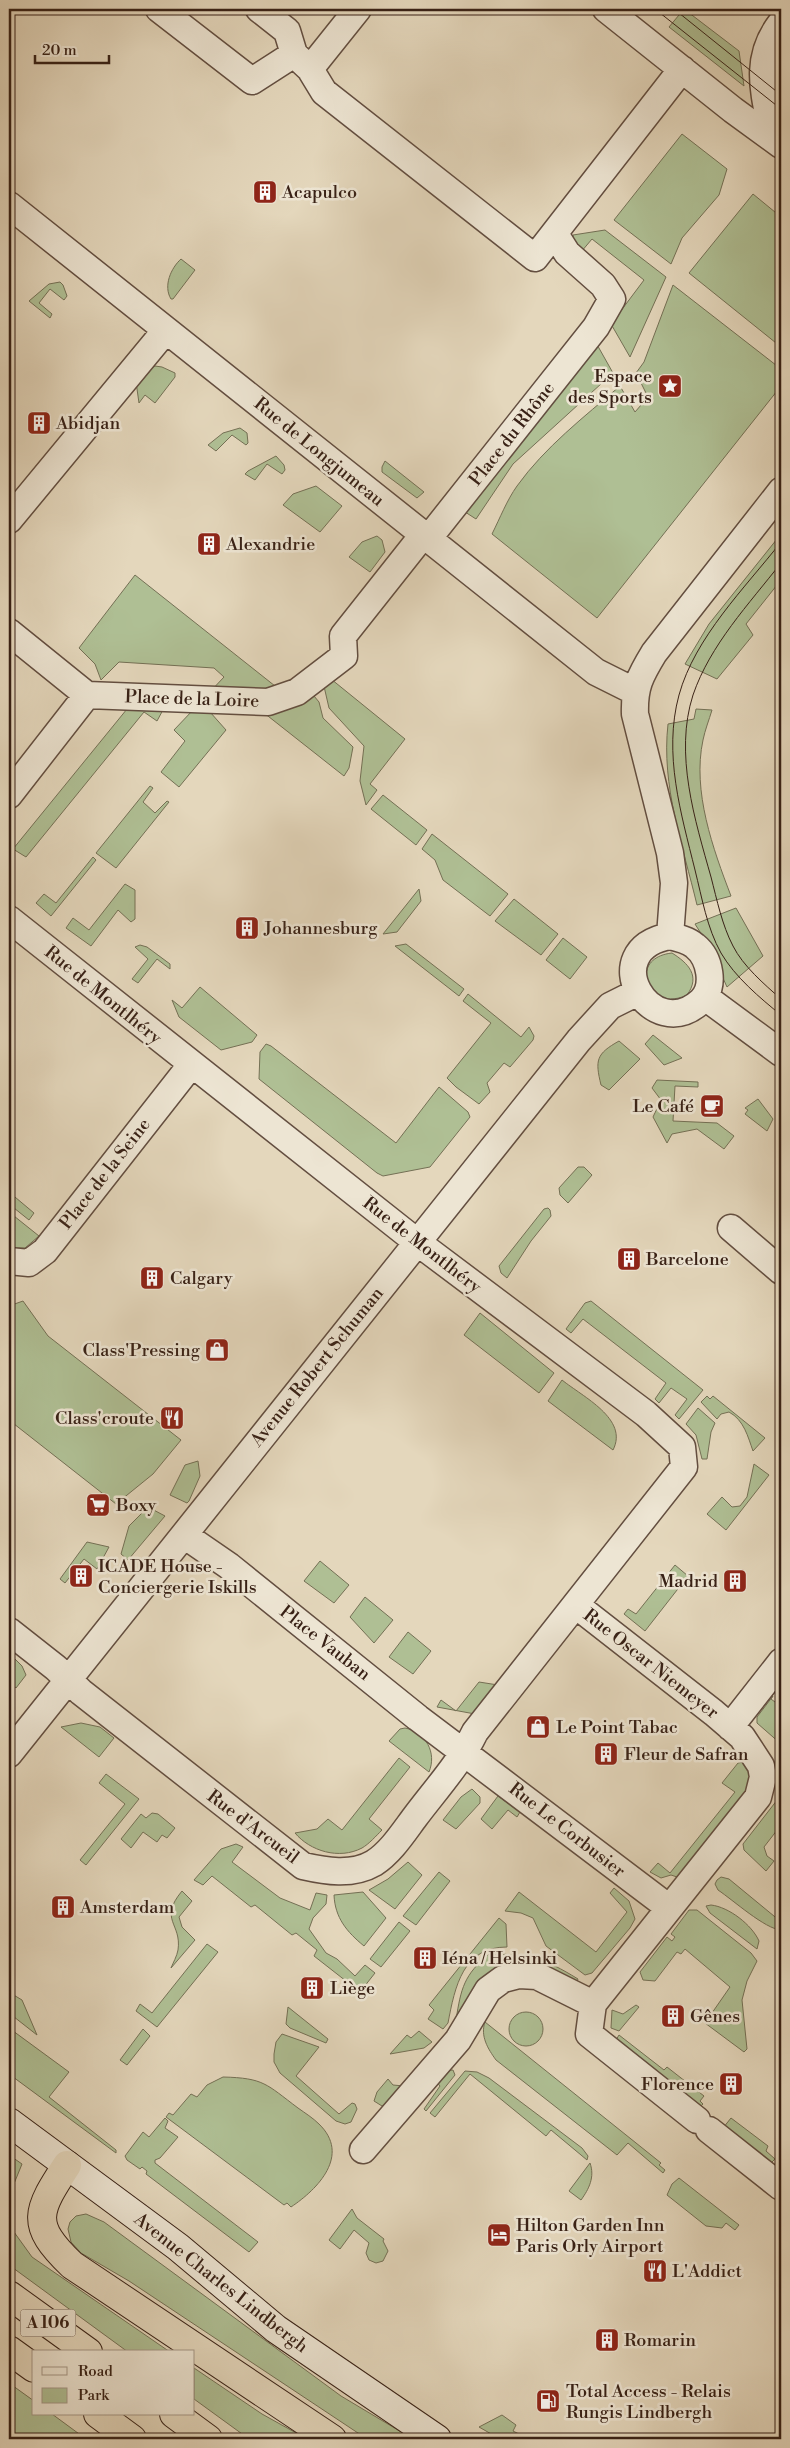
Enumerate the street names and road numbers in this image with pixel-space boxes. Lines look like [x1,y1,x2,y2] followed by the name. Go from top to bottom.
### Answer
[464,377,560,491] street label: Place du Rhône
[249,392,389,512] street label: Rue de Longjumeau
[124,685,260,713] street label: Place de la Loire
[40,941,166,1049] street label: Rue de Montlhéry
[54,1114,156,1234] street label: Place de la Seine
[358,1192,486,1299] street label: Rue de Montlhéry
[245,1282,389,1452] street label: Avenue Robert Schuman
[275,1600,375,1686] street label: Place Vauban
[579,1604,724,1724] street label: Rue Oscar Niemeyer
[504,1777,630,1883] street label: Rue Le Corbusier
[202,1785,304,1869] street label: Rue d'Arcueil
[129,2207,313,2358] street label: Avenue Charles Lindbergh
[20,2310,76,2336] road number: A 106

